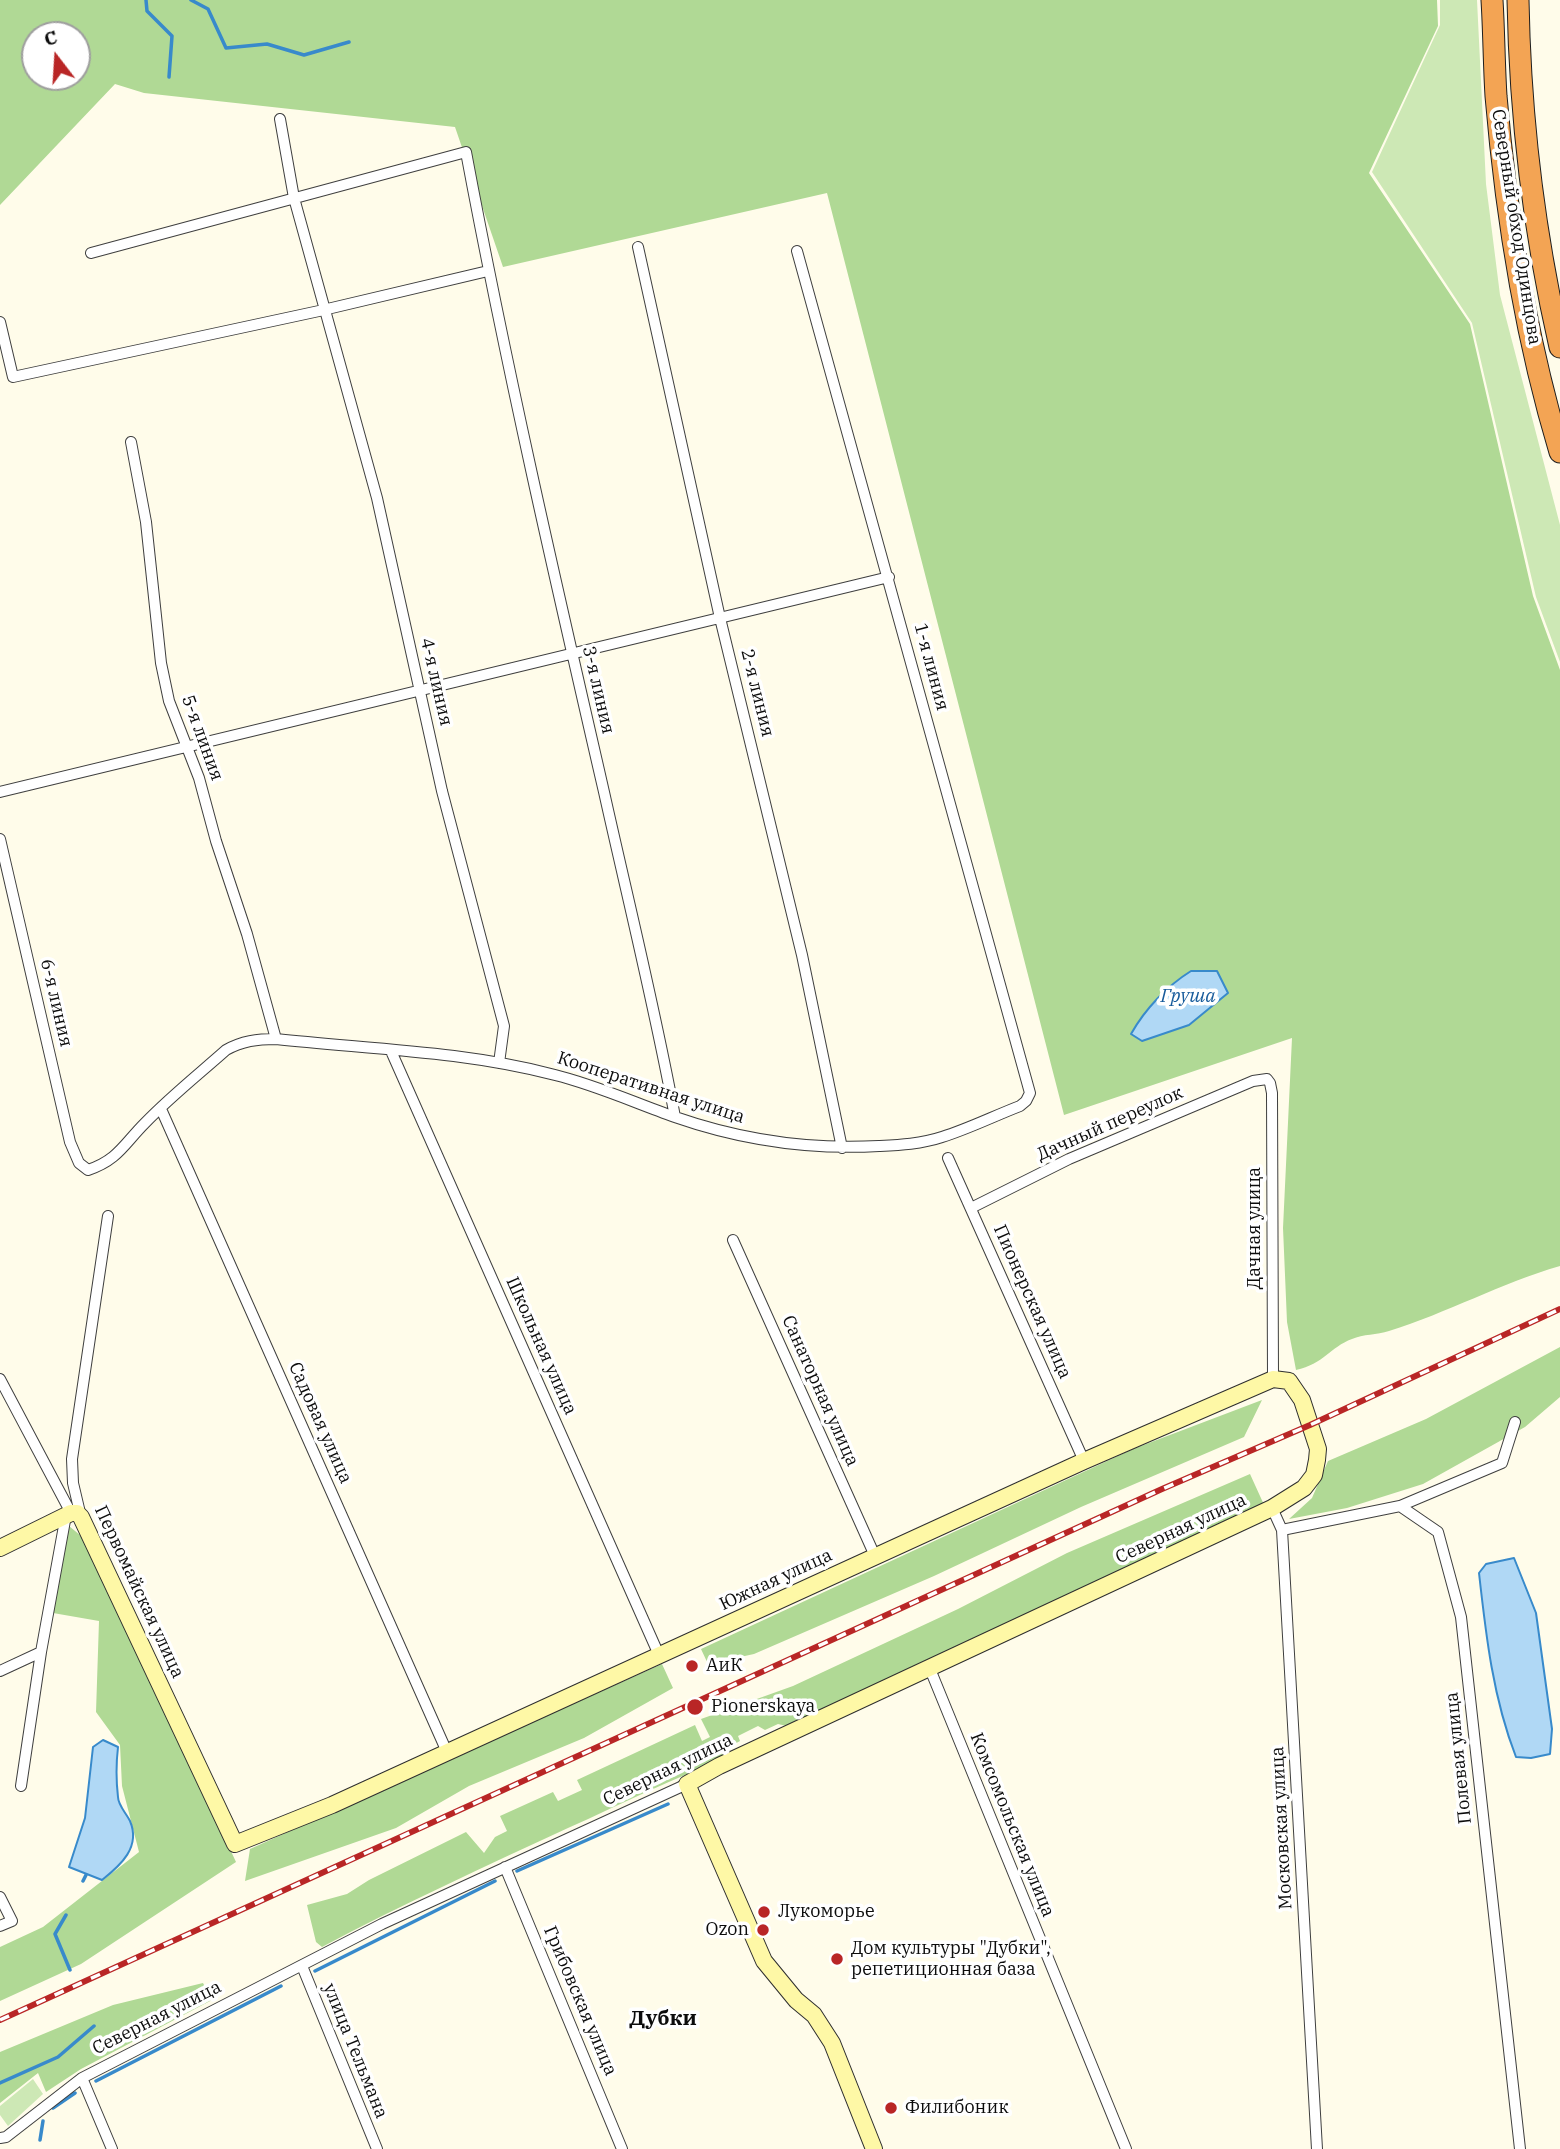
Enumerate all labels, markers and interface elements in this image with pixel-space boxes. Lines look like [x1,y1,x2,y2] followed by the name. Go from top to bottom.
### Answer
[21,21,91,91] north arrow
[41,25,60,51] text: С
[1487,108,1545,346] street label: Северный обход Одинцова
[909,621,953,713] street label: 1-я линия
[415,636,457,728] street label: 4-я линия
[577,644,619,736] street label: 3-я линия
[736,647,778,739] street label: 2-я линия
[177,692,227,784] street label: 5-я линия
[35,957,77,1049] street label: 6-я линия
[1160,986,1216,1008] water label: Груша
[555,1048,747,1128] street label: Кооперативная улица
[1034,1082,1186,1166] street label: Дачный переулок
[1244,1167,1266,1289] street label: Дачная улица
[988,1222,1076,1382] street label: Пионерская улица
[501,1274,581,1418] street label: Школьная улица
[777,1312,863,1470] street label: Санаторная улица
[284,1359,356,1487] street label: Садовая улица
[1112,1489,1250,1569] street label: Северная улица
[90,1502,188,1682] street label: Первомайская улица
[716,1544,836,1616] street label: Южная улица
[706,1655,743,1677] place label: АиК
[684,1658,700,1674] marker: АиК
[1441,1691,1477,1825] street label: Полевая улица
[711,1696,815,1718] place label: Pionerskaya
[685,1697,705,1717] marker: Pionerskaya
[600,1729,736,1811] street label: Северная улица
[965,1730,1059,1920] street label: Комсомольская улица
[1267,1746,1297,1910] street label: Московская улица
[778,1901,875,1923] place label: Лукоморье
[756,1904,772,1920] marker: Лукоморье
[705,1919,749,1941] place label: Ozon
[755,1922,771,1938] marker: Ozon
[539,1923,621,2079] street label: Грибовская улица
[851,1938,1051,1980] place label: Дом культуры "Дубки", репетиционная база
[829,1951,845,1967] marker: Дом культуры "Дубки", репетиционная база
[89,1976,225,2060] street label: Северная улица
[318,1980,392,2122] street label: улица Тельмана
[629,2006,697,2032] district label: Дубки
[905,2097,1009,2119] place label: Филибоник
[883,2100,899,2116] marker: Филибоник

